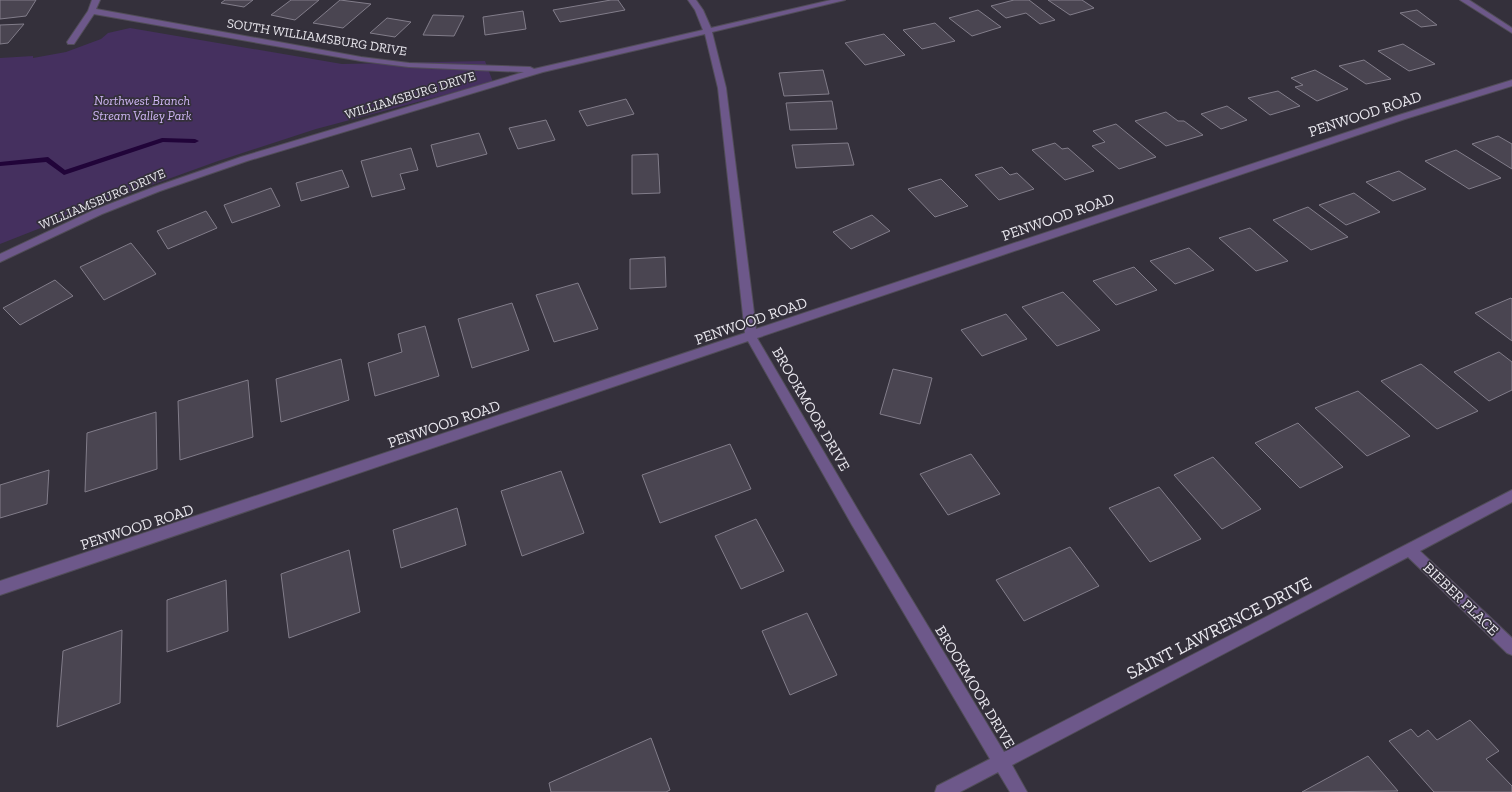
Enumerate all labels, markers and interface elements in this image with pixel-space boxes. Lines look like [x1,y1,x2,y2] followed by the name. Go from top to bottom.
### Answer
[226,15,408,59] street label: SOUTH WILLIAMSBURG DRIVE
[343,68,477,122] street label: WILLIAMSBURG DRIVE
[1306,87,1424,141] street label: PENWOOD ROAD
[92,93,192,123] park label: Northwest Branch Stream Valley Park
[37,165,168,232] street label: WILLIAMSBURG DRIVE
[999,189,1117,245] street label: PENWOOD ROAD
[692,293,810,349] street label: PENWOOD ROAD
[768,344,854,474] street label: BROOKMOOR DRIVE
[385,396,503,452] street label: PENWOOD ROAD
[78,500,196,554] street label: PENWOOD ROAD
[1420,559,1503,640] street label: BIEBER PLACE
[1123,572,1315,684] street label: SAINT LAWRENCE DRIVE
[931,622,1019,752] street label: BROOKMOOR DRIVE

